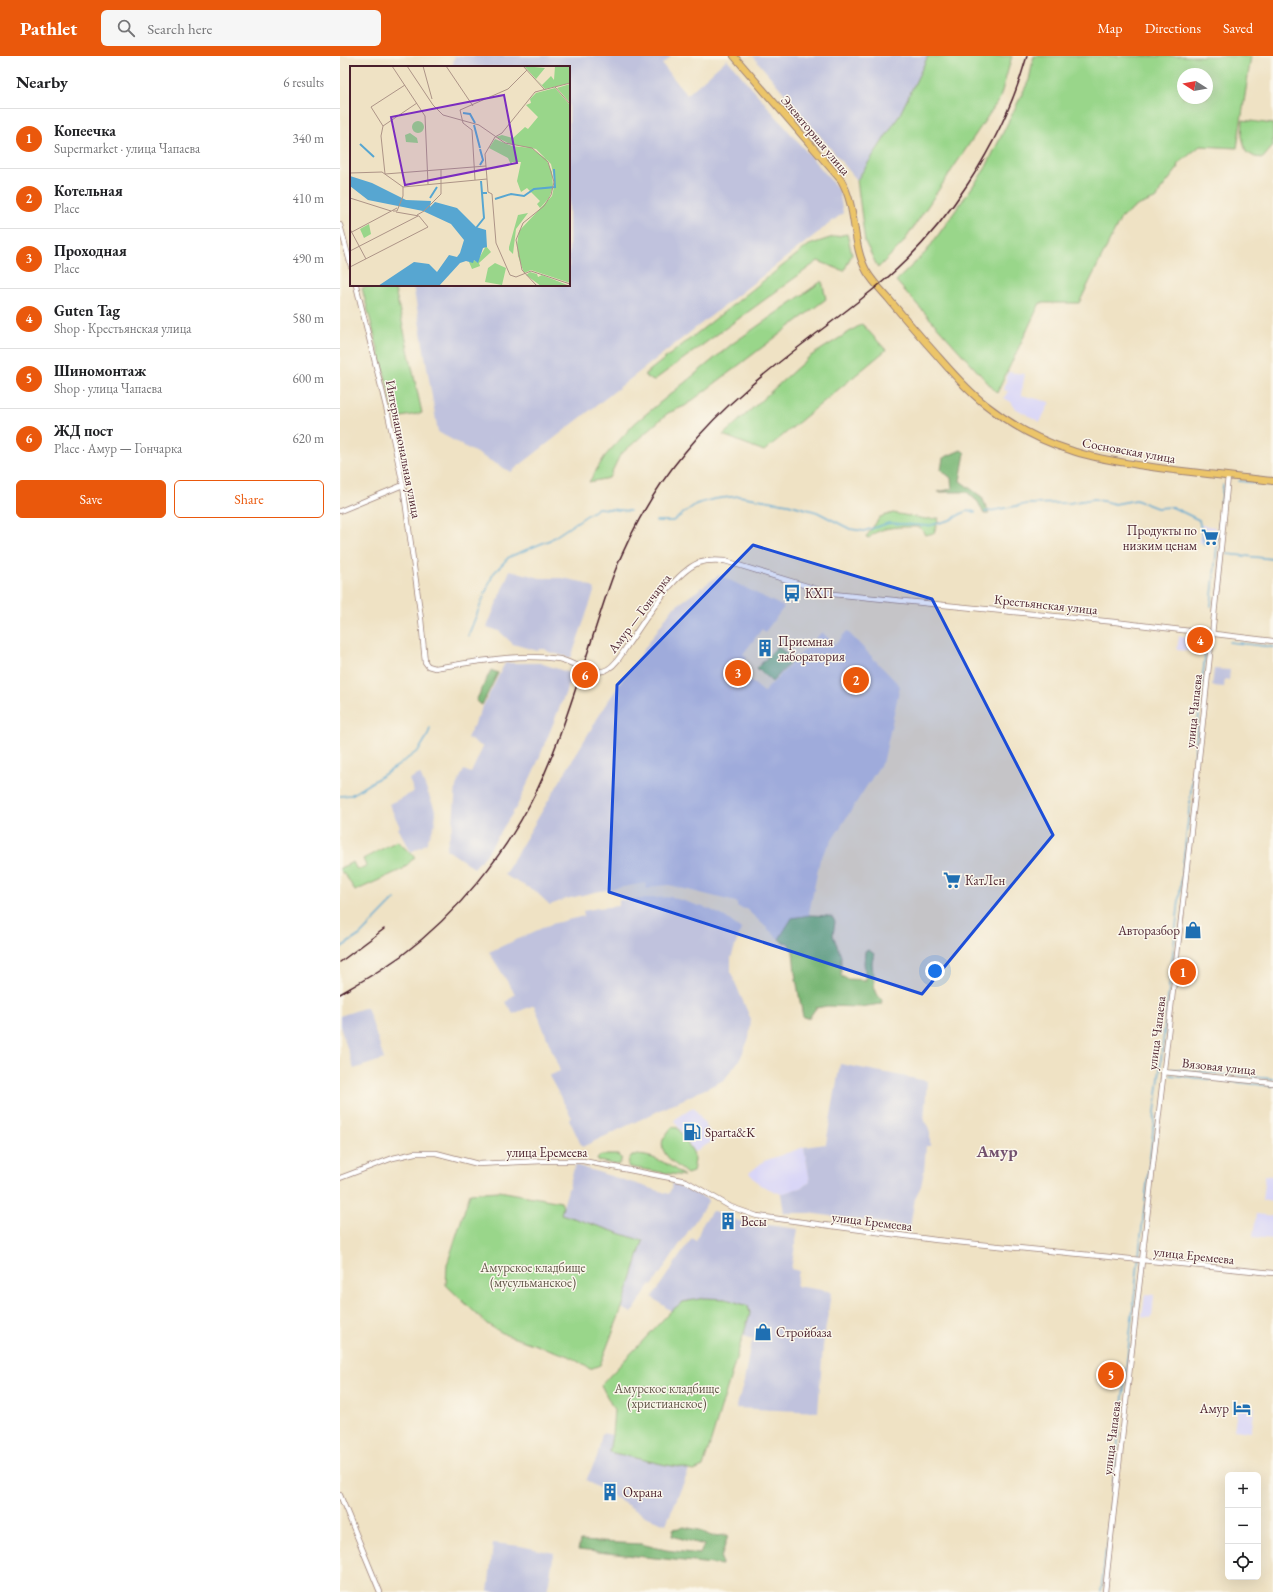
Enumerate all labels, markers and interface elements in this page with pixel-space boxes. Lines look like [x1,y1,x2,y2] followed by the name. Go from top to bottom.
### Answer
[101,10,381,46] search box
[20,16,77,41] text: Pathlet
[115,17,137,39] icon: search
[147,19,212,38] text: Search here
[1097,19,1123,37] text: Map
[1145,19,1201,37] text: Directions
[1223,19,1253,37] text: Saved
[350,66,570,286] inset map
[1177,68,1213,104] north arrow
[16,71,68,93] text: Nearby
[283,74,324,91] text: 6 results
[777,92,855,179] street label: Элеваторная улица
[54,121,116,140] text: Копеечка
[26,130,32,147] text: 1
[293,130,324,147] text: 340 m
[54,140,200,157] text: Supermarket · улица Чапаева
[54,181,123,200] text: Котельная
[26,190,32,207] text: 2
[293,190,324,207] text: 410 m
[54,200,80,217] text: Place
[54,241,127,260] text: Проходная
[26,250,32,267] text: 3
[293,250,324,267] text: 490 m
[54,260,80,277] text: Place
[54,301,120,320] text: Guten Tag
[26,310,32,327] text: 4
[293,310,324,327] text: 580 m
[54,320,192,337] text: Shop · Крестьянская улица
[54,361,146,380] text: Шиномонтаж
[26,370,32,387] text: 5
[293,370,324,387] text: 600 m
[382,379,425,520] street label: Интернациональная улица
[54,380,162,397] text: Shop · улица Чапаева
[54,421,113,440] text: ЖД пост
[26,430,32,447] text: 6
[293,430,324,447] text: 620 m
[1081,434,1178,467] street label: Сосновская улица
[54,440,182,457] text: Place · Амур — Гончарка
[16,480,166,518] button: Save
[174,480,324,518] button: Share
[1123,522,1197,554] place label: Продукты по низким ценам
[1200,527,1220,547] supermarket icon: Продукты по низким ценам
[603,570,675,657] street label: Амур — Гончарка
[782,583,802,603] bus stop icon: КХП
[805,585,834,602] place label: КХП
[993,591,1099,618] street label: Крестьянская улица
[1187,625,1213,655] pin: 4
[778,633,845,665] place label: Приемная лаборатория
[755,638,775,658] building icon: Приемная лаборатория
[725,658,751,688] pin: 3
[572,660,598,690] pin: 6
[843,665,869,695] pin: 2
[1181,672,1206,749] street label: улица Чапаева
[942,870,962,890] supermarket icon: КатЛен
[965,872,1005,889] place label: КатЛен
[1183,920,1203,940] shop icon: Авторазбор
[1117,922,1180,939] place label: Авторазбор
[1170,957,1196,987] pin: 1
[925,961,945,981] your location
[1144,994,1170,1071] street label: улица Чапаева
[1181,1054,1258,1079] street label: Вязовая улица
[682,1122,702,1142] fuel station icon: Sparta&K
[705,1124,755,1141] place label: Sparta&K
[975,1140,1018,1162] district label: Амур
[507,1144,588,1161] street label: улица Еремеева
[831,1208,914,1235] street label: улица Еремеева
[718,1211,738,1231] building icon: Весы
[741,1213,767,1230] place label: Весы
[1153,1243,1236,1268] street label: улица Еремеева
[479,1259,586,1291] park label: Амурское кладбище (мусульманское)
[753,1322,773,1342] shop icon: Стройбаза
[776,1324,833,1341] place label: Стройбаза
[1098,1360,1124,1390] pin: 5
[613,1380,720,1412] park label: Амурское кладбище (христианское)
[1232,1398,1252,1418] hotel icon: Амур
[1099,1399,1125,1476] street label: улица Чапаева
[1198,1400,1229,1417] place label: Амур
[1225,1472,1261,1580] map controls
[1225,1472,1261,1508] button: +
[600,1482,620,1502] building icon: Охрана
[623,1484,663,1501] place label: Охрана
[1225,1508,1261,1544] button: −
[1225,1544,1261,1580] button: locate

